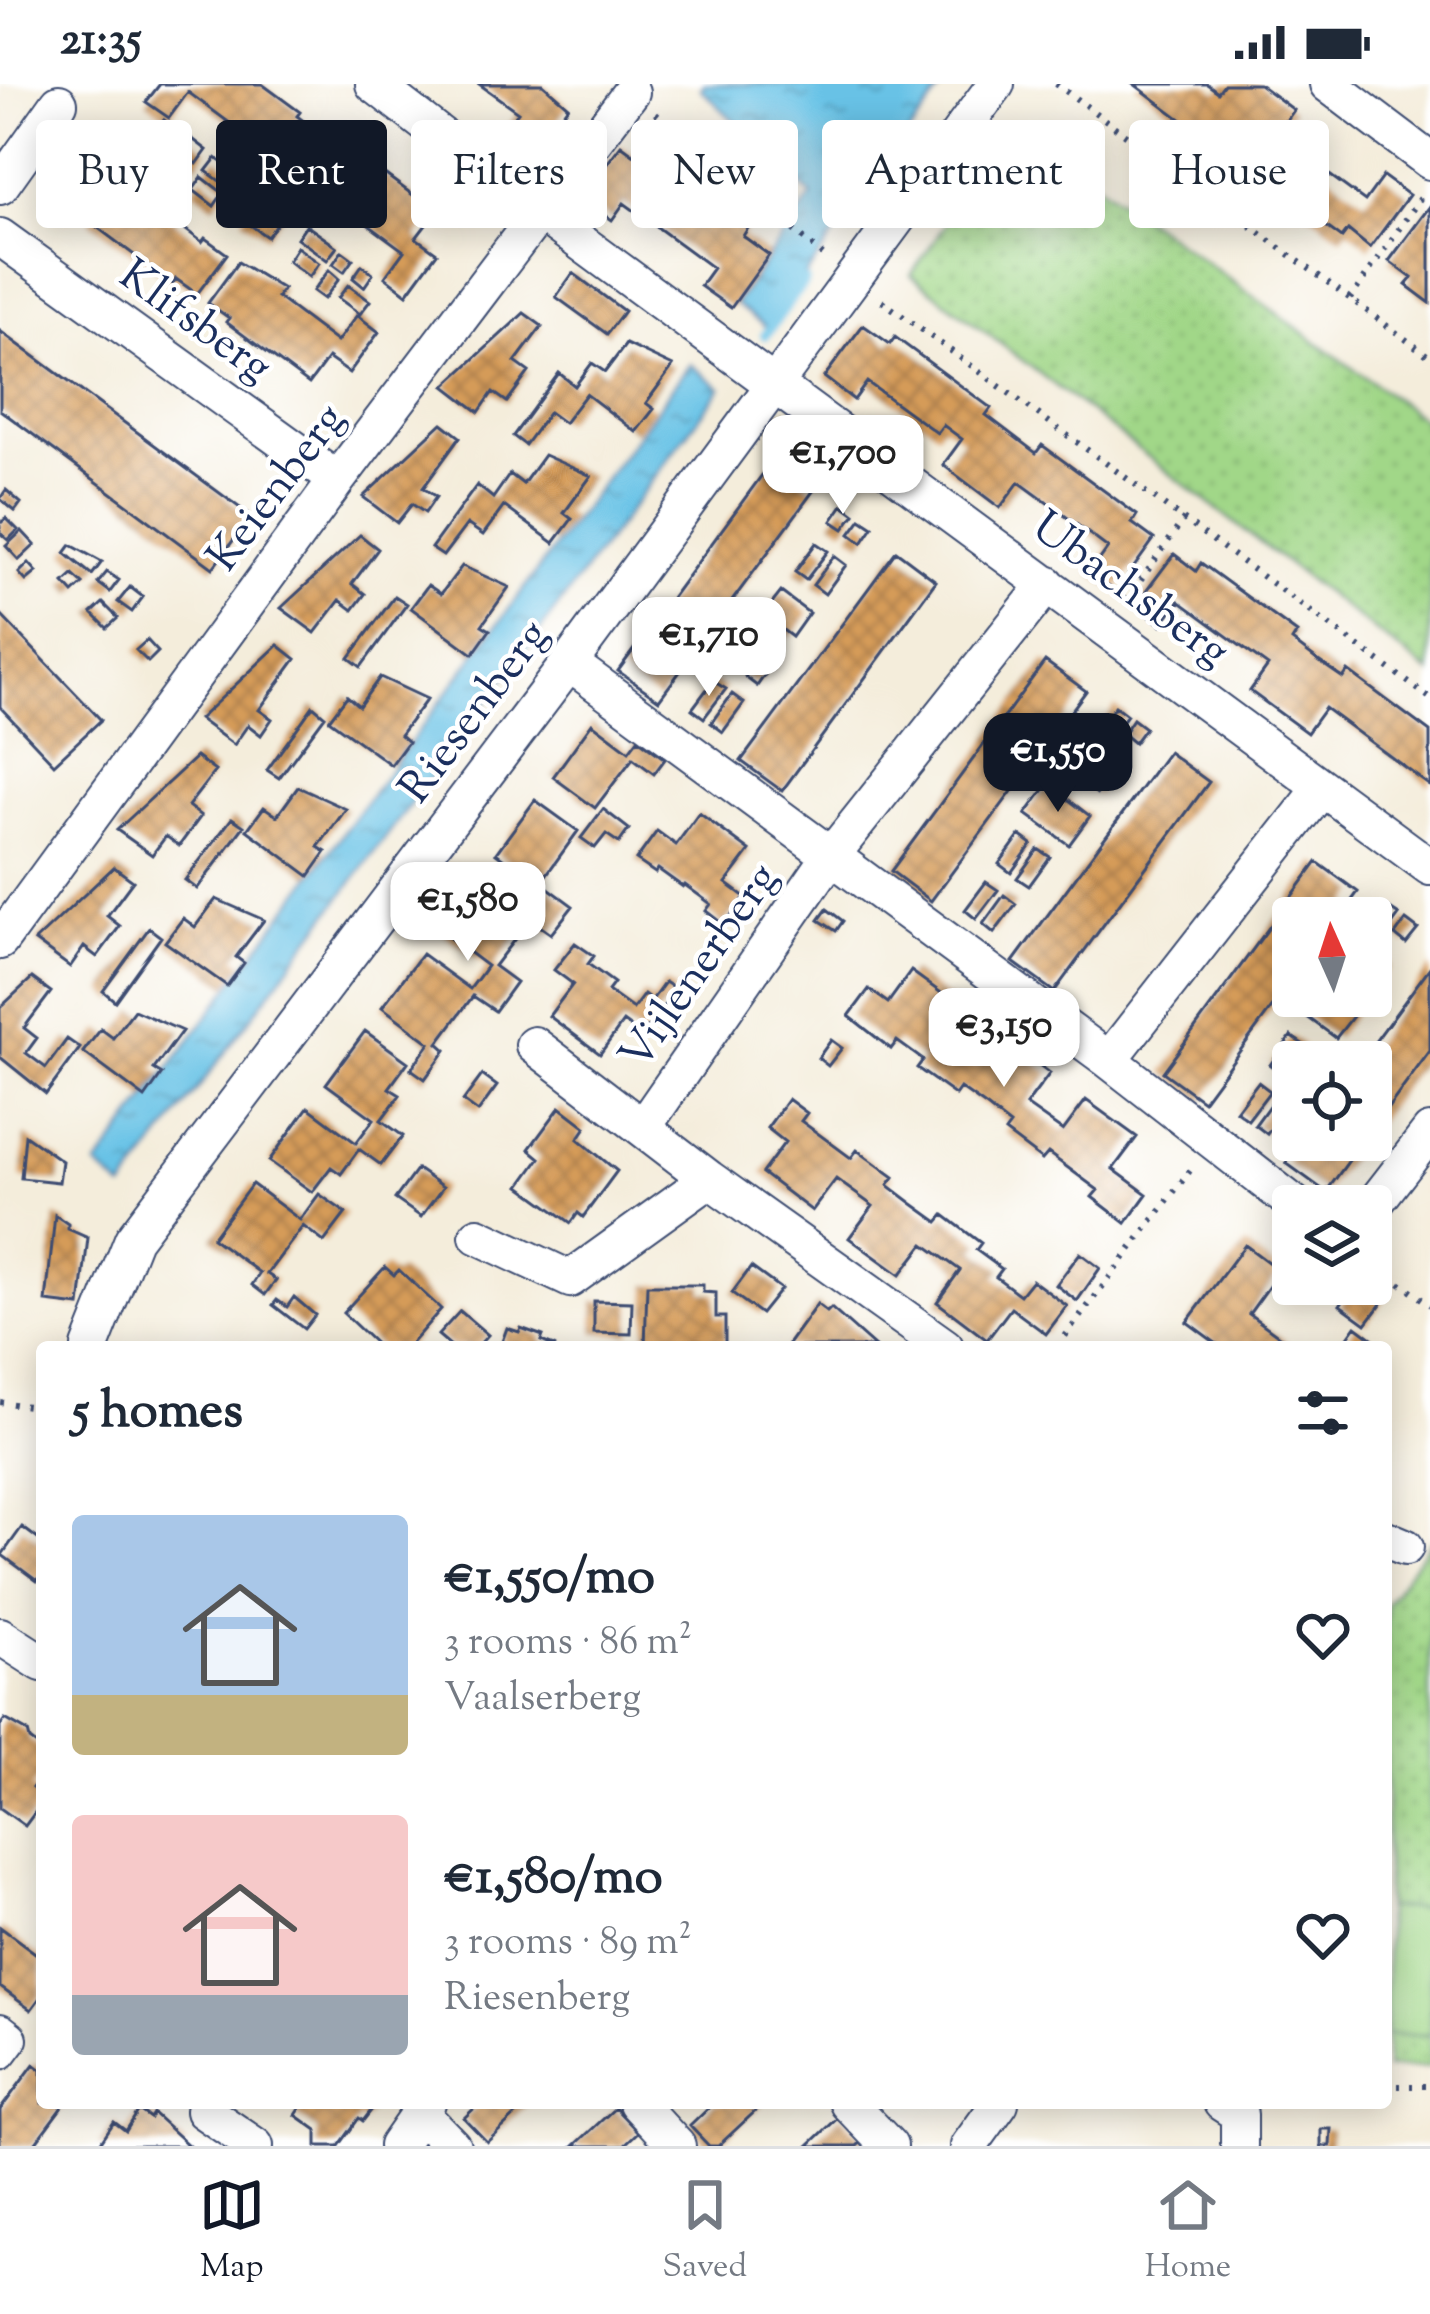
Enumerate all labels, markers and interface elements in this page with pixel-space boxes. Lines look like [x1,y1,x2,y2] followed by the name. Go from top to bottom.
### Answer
[60,10,142,75] text: 21:35
[36,120,192,228] chip: Buy
[216,120,387,228] chip: Rent
[411,120,607,228] chip: Filters
[631,120,798,228] chip: New
[822,120,1105,228] chip: Apartment
[1129,120,1329,228] chip: House
[104,246,284,401] street label: Klifsberg
[194,392,363,587] street label: Keienberg
[745,415,941,517] pin: €1,700
[789,426,897,482] text: €1,700
[1016,497,1241,685] street label: Ubachsberg
[611,597,807,699] pin: €1,710
[386,608,567,819] street label: Riesenberg
[659,608,759,664] text: €1,710
[960,713,1156,815] pin: €1,550
[1010,724,1106,780] text: €1,550
[606,851,797,1085] street label: Vijlenerberg
[370,862,566,964] pin: €1,580
[417,873,519,929] text: €1,580
[1272,897,1392,1017] north arrow
[1272,897,1392,1305] map controls
[906,988,1102,1090] pin: €3,150
[956,999,1052,1055] text: €3,150
[1272,1041,1392,1161] button: locate
[1272,1185,1392,1305] button: layers
[72,1377,243,1450] text: 5 homes
[1290,1380,1356,1446] icon: filters
[444,1543,655,1616] text: €1,550/mo
[168,1563,312,1707] icon: home
[1290,1602,1356,1668] icon: heart
[444,1616,692,1672] text: 3 rooms · 86 m²
[444,1672,641,1728] text: Vaalserberg
[444,1843,663,1916] text: €1,580/mo
[168,1863,312,2007] icon: home
[1290,1902,1356,1968] icon: heart
[444,1916,692,1972] text: 3 rooms · 89 m²
[444,1972,630,2028] text: Riesenberg
[199,2172,265,2292] tab: Map
[662,2172,747,2292] tab: Saved
[1145,2172,1231,2292] tab: Home

